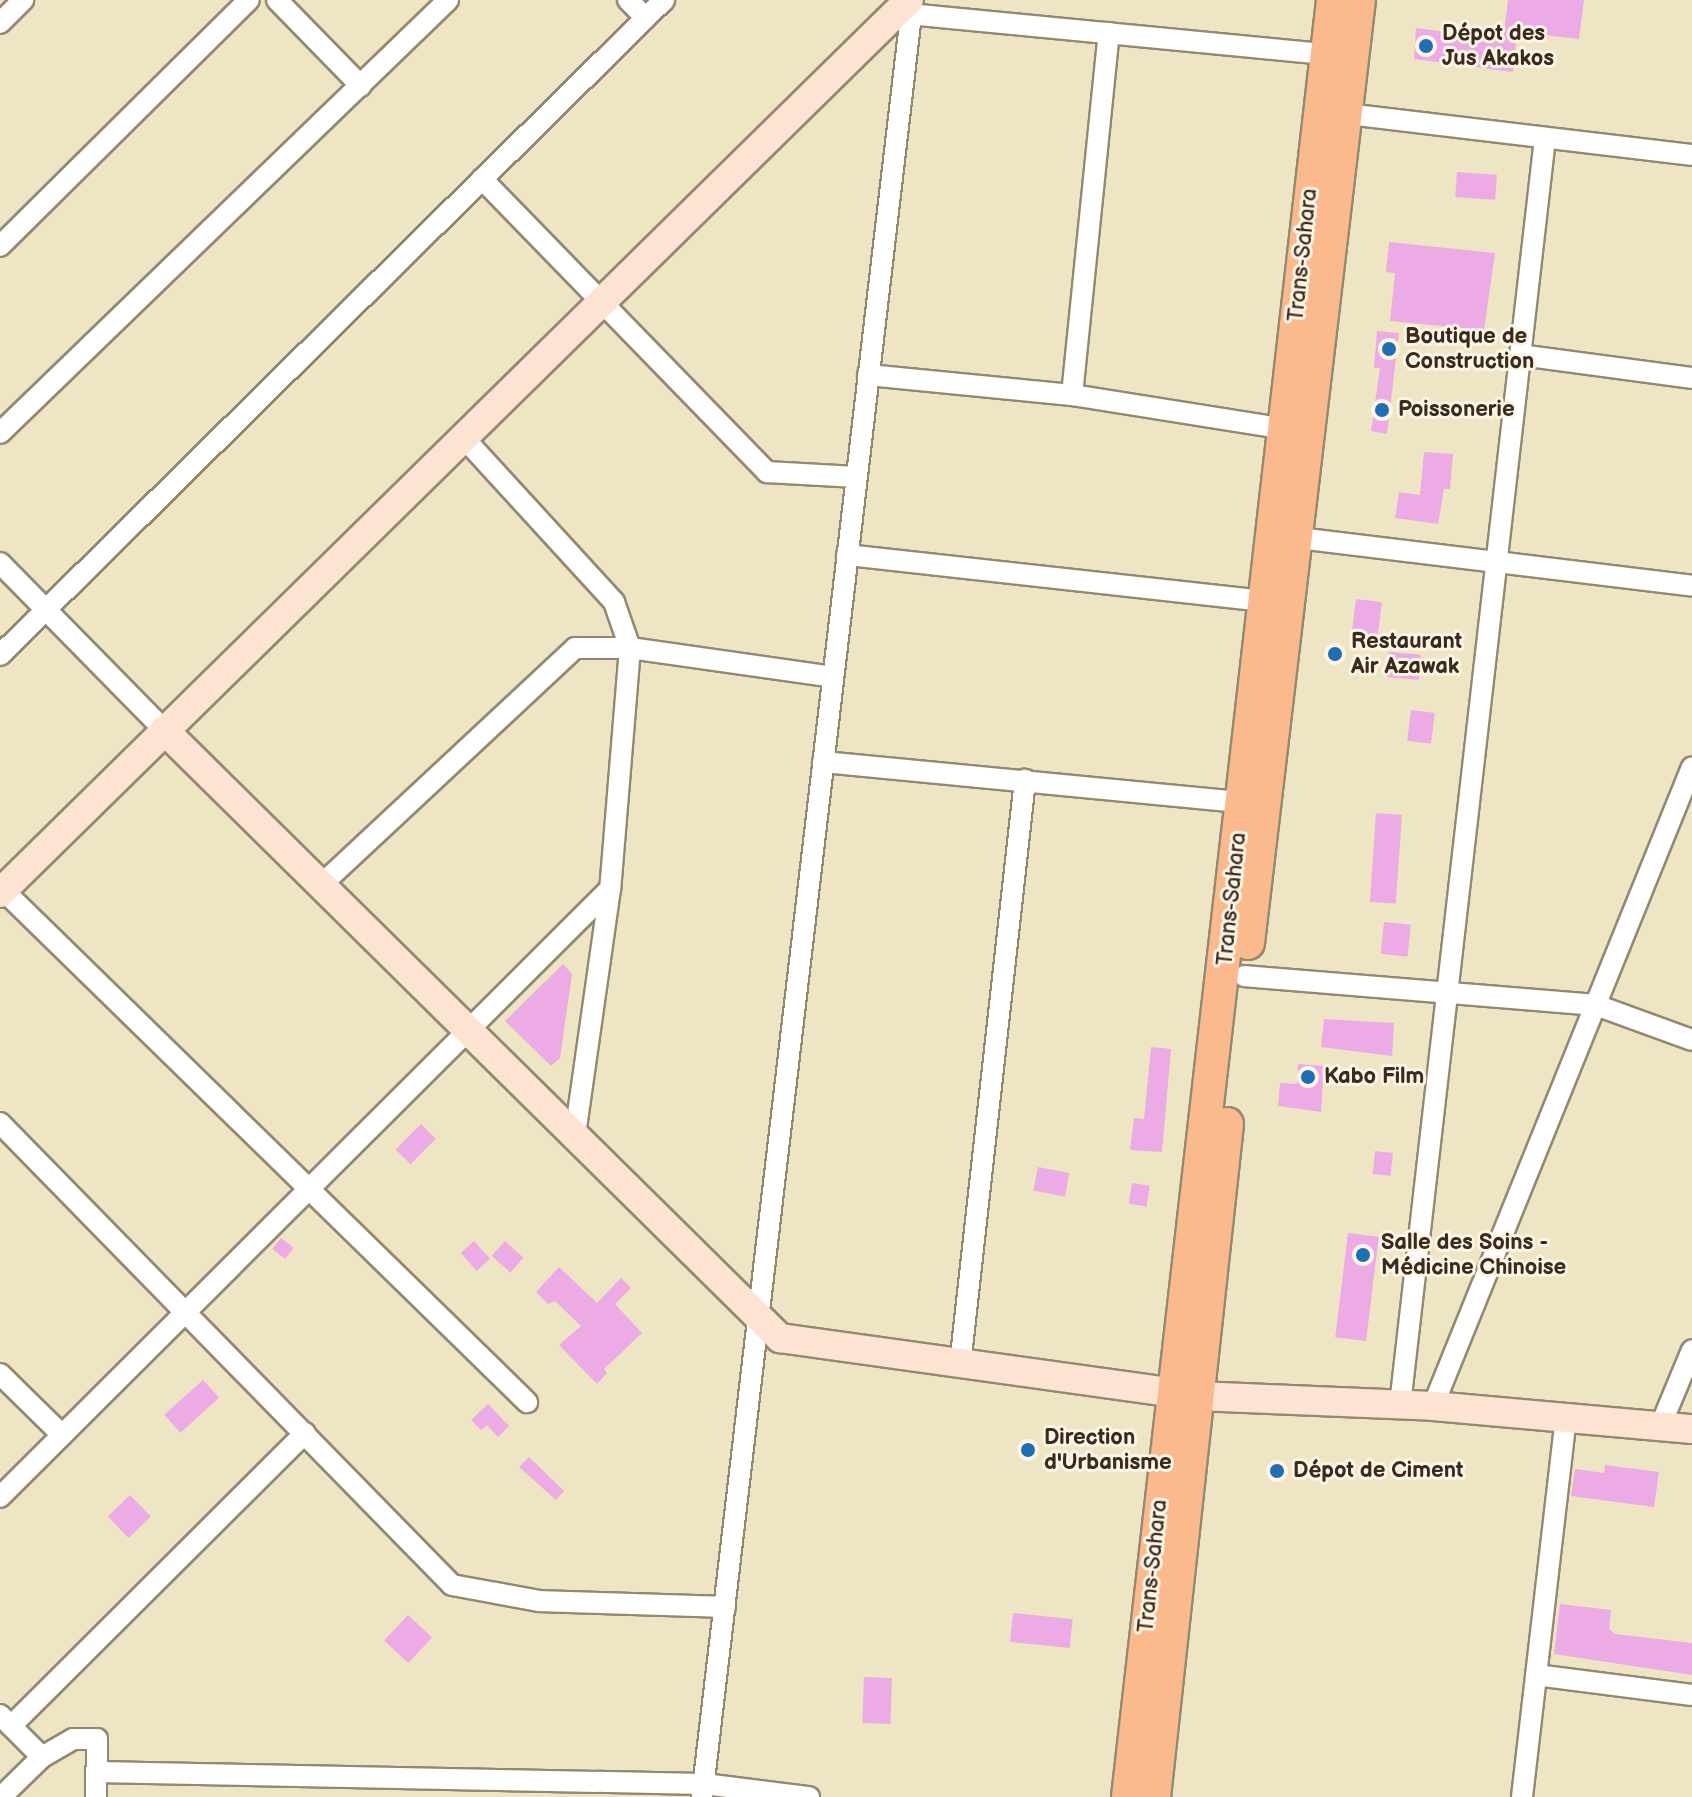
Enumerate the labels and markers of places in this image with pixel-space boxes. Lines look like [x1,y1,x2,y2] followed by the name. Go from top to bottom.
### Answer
[1442,20,1554,72] place label: Dépot des Jus Akakos
[1417,37,1435,55] marker: Dépot des Jus Akakos
[1405,323,1534,374] place label: Boutique de Construction
[1380,340,1398,358] marker: Boutique de Construction
[1398,397,1515,423] place label: Poissonerie
[1373,401,1391,419] marker: Poissonerie
[1351,628,1462,680] place label: Restaurant Air Azawak
[1326,645,1344,663] marker: Restaurant Air Azawak
[1324,1064,1424,1090] place label: Kabo Film
[1299,1068,1317,1086] marker: Kabo Film
[1381,1229,1566,1280] place label: Salle des Soins - Médicine Chinoise
[1352,1244,1374,1266] marker: Salle des Soins - Médicine Chinoise
[1044,1424,1172,1476] place label: Direction d'Urbanisme
[1019,1441,1037,1459] marker: Direction d'Urbanisme
[1293,1458,1463,1484] place label: Dépot de Ciment
[1268,1462,1286,1480] marker: Dépot de Ciment

